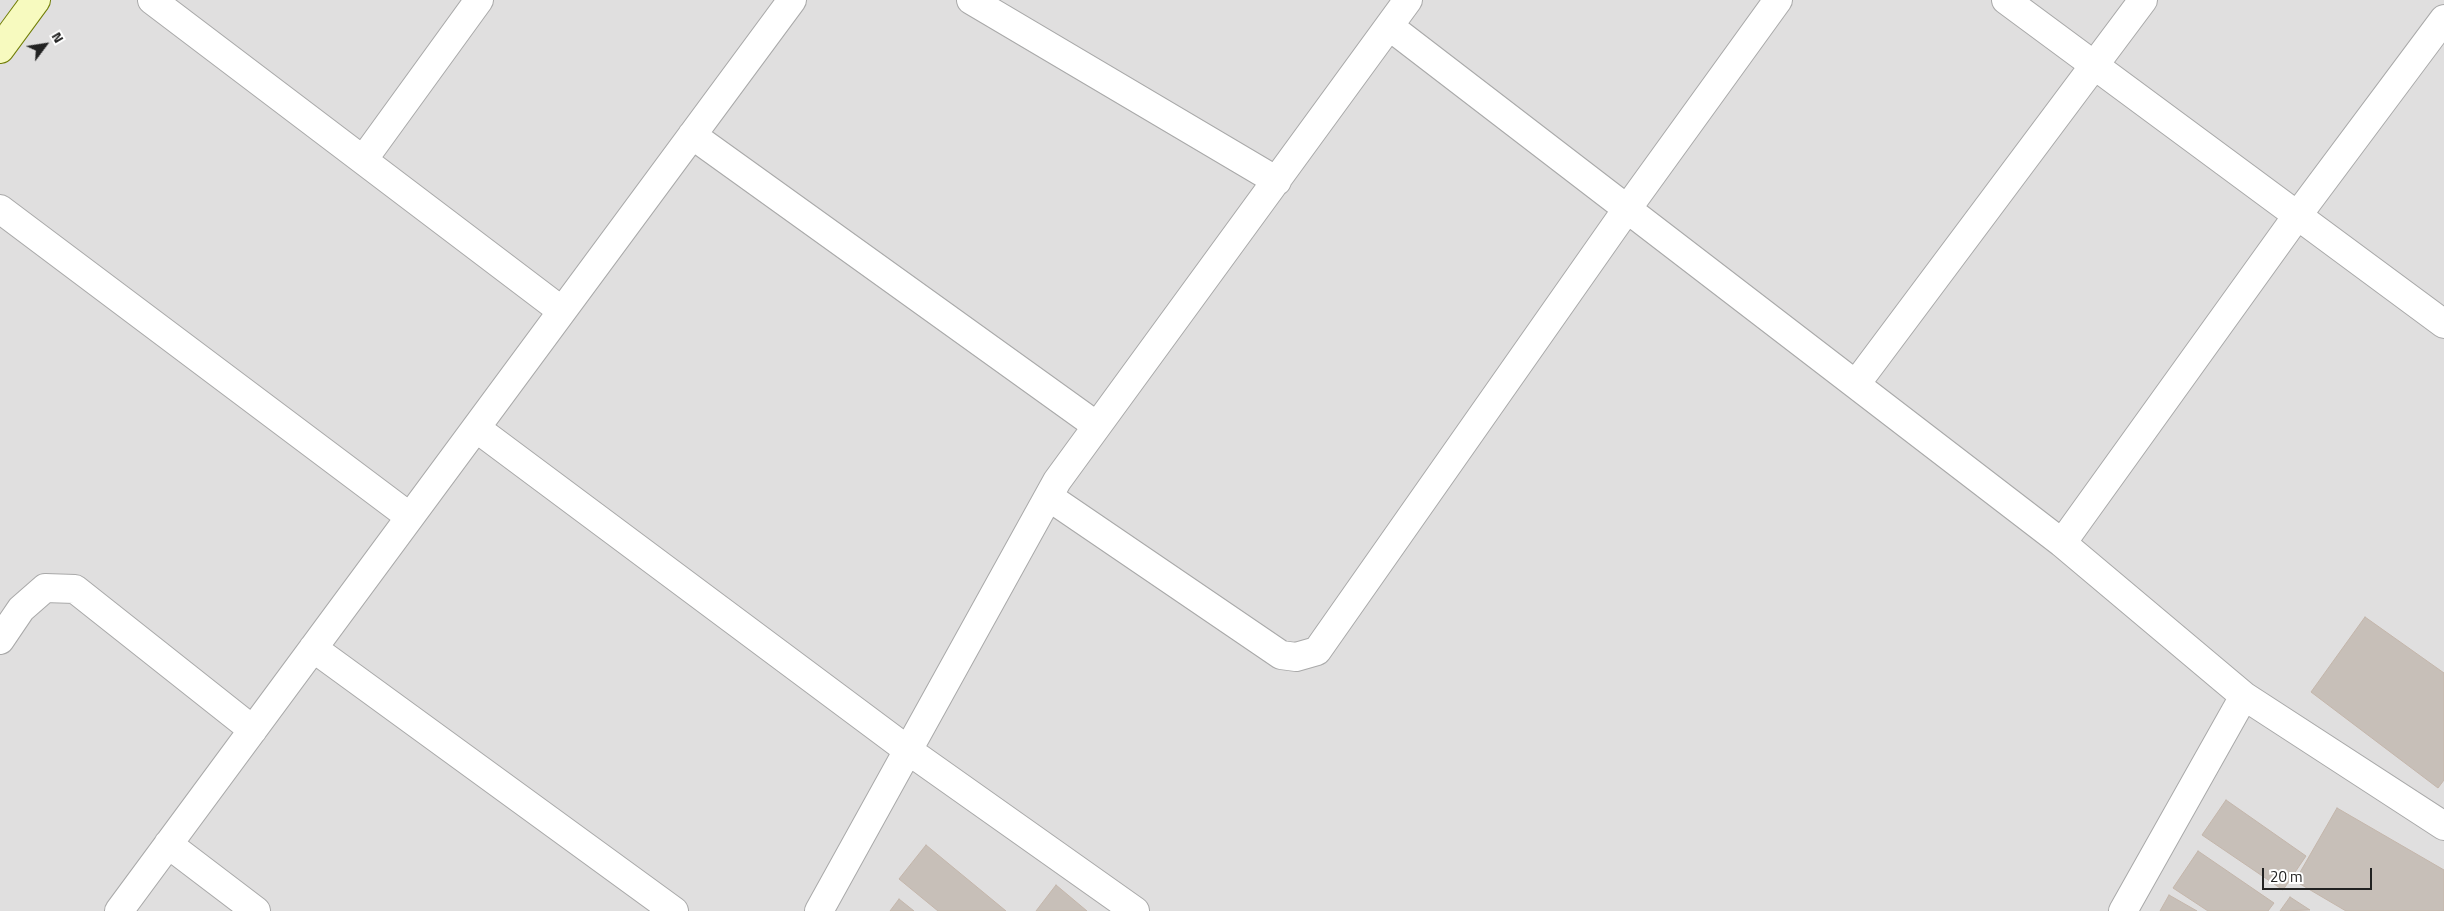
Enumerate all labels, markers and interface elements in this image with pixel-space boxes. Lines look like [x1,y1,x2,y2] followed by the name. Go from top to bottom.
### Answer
[20,20,70,70] north arrow
[47,27,70,47] text: N
[2264,858,2374,890] scale bar
[2270,865,2303,888] text: 20 m

